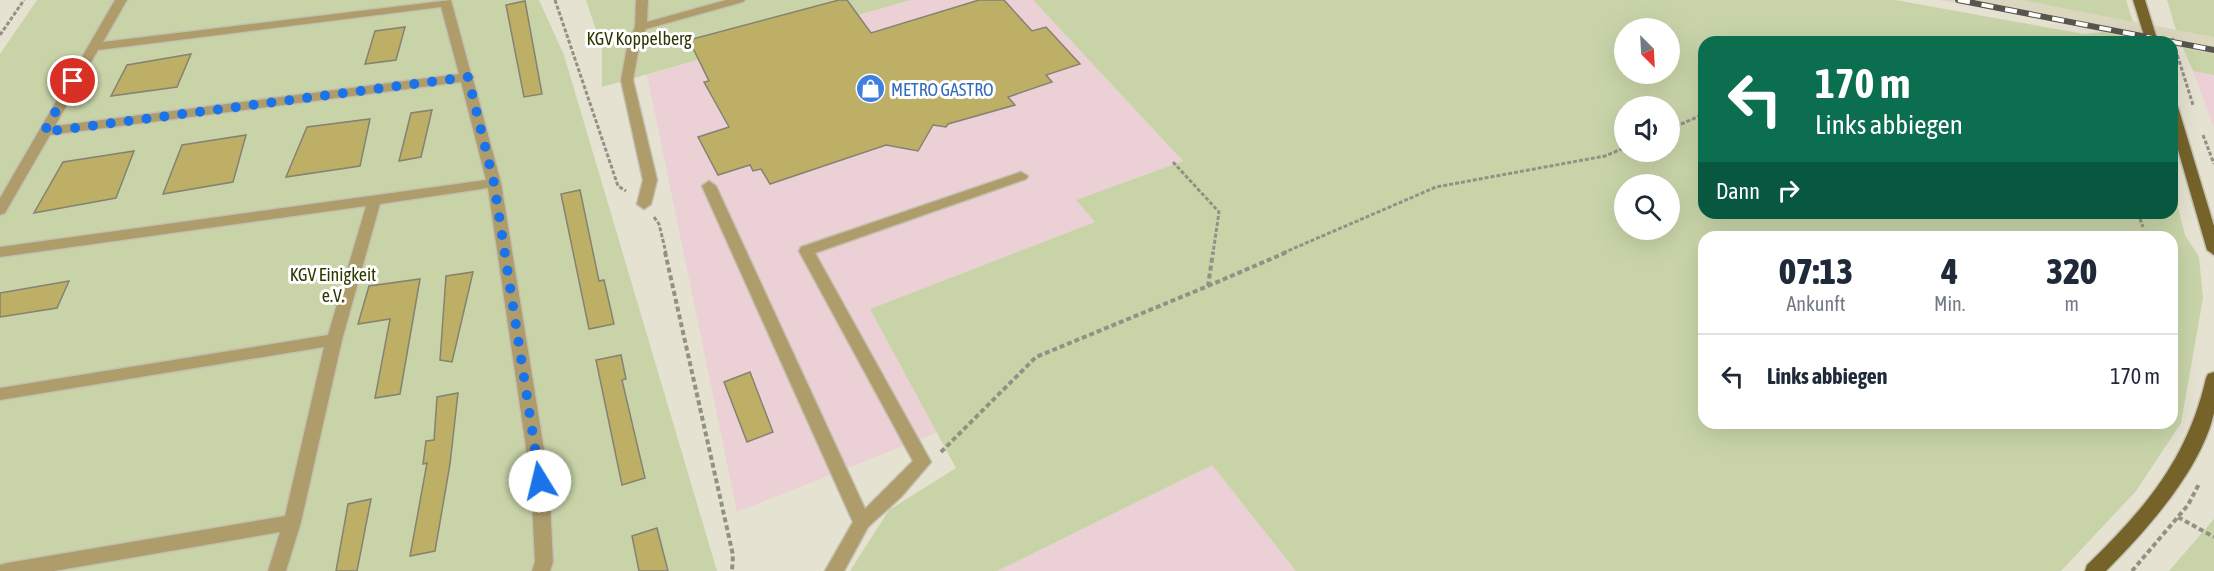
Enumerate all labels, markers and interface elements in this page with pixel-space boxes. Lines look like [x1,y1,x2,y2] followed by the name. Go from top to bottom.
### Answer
[1614,18,1680,84] north arrow
[1614,18,1680,240] map controls
[586,28,692,49] park label: KGV Koppelberg
[47,55,98,106] pin
[1815,59,1910,107] text: 170 m
[1716,60,1794,138] icon: left
[56,64,89,97] icon: arrive
[854,73,886,105] shop icon: METRO GASTRO
[891,79,994,100] place label: METRO GASTRO
[1614,96,1680,162] button: sound
[1815,109,1963,140] text: Links abbiegen
[1614,174,1680,240] button: search
[1772,174,1805,207] icon: right
[1716,178,1760,204] text: Dann
[1779,250,1853,292] text: 07:13
[1941,250,1958,292] text: 4
[2046,250,2097,292] text: 320
[290,264,376,306] park label: KGV Einigkeit e.V.
[1787,292,1845,315] text: Ankunft
[1934,292,1965,315] text: Min.
[2064,292,2079,315] text: m
[1716,360,1749,393] icon: left
[1767,363,1888,389] text: Links abbiegen
[2110,363,2160,389] text: 170 m
[508,449,572,513] position arrow

